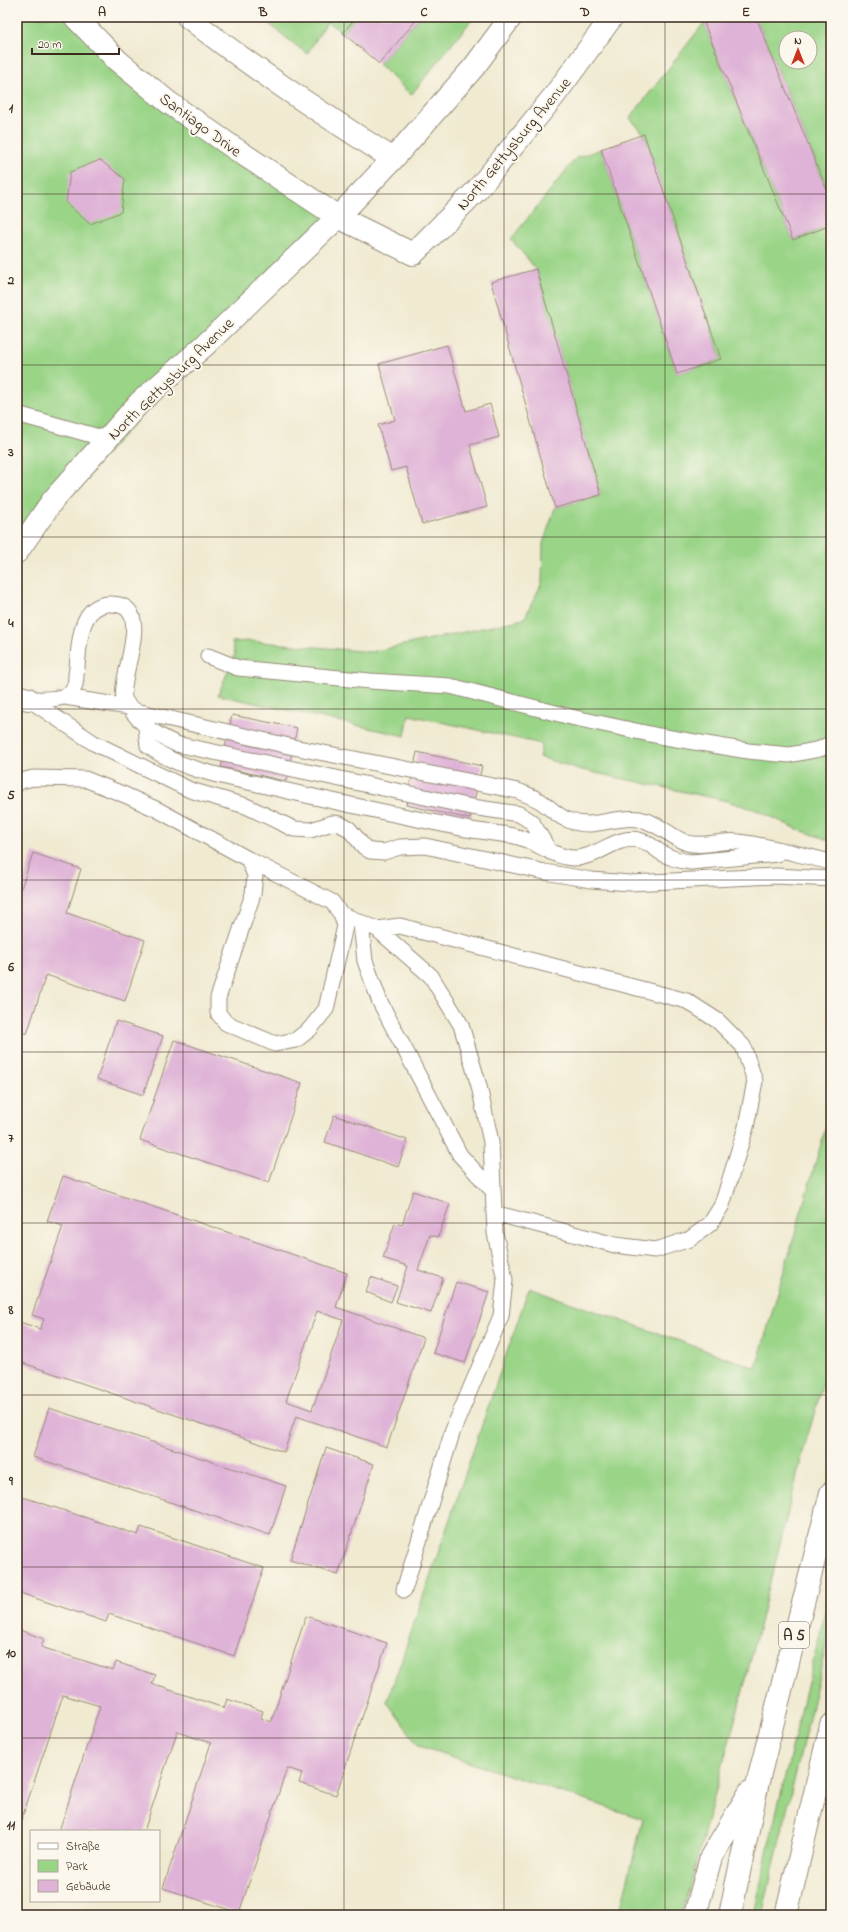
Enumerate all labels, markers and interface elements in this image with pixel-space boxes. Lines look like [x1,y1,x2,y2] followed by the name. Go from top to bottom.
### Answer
[98,3,106,22] text: A
[258,3,268,22] text: B
[420,3,428,22] text: C
[579,3,590,22] text: D
[742,3,750,22] text: E
[32,30,119,56] scale bar
[778,30,818,70] north arrow
[794,33,802,49] text: N
[38,36,61,54] text: 20 m
[451,72,578,216] street label: North Gettysburg Avenue
[154,88,247,164] street label: Santiago Drive
[9,99,14,118] text: 1
[7,271,15,290] text: 2
[103,312,241,446] street label: North Gettysburg Avenue
[7,443,14,462] text: 3
[7,614,14,633] text: 4
[7,786,15,805] text: 5
[7,958,14,977] text: 6
[8,1129,14,1148] text: 7
[8,1301,14,1320] text: 8
[8,1472,14,1491] text: 9
[779,1622,809,1648] road number: A 5
[6,1644,16,1663] text: 10
[7,1816,16,1835] text: 11
[30,1830,160,1902] legend
[66,1838,100,1856] text: Straße
[66,1858,88,1876] text: Park
[66,1878,111,1896] text: Gebäude

